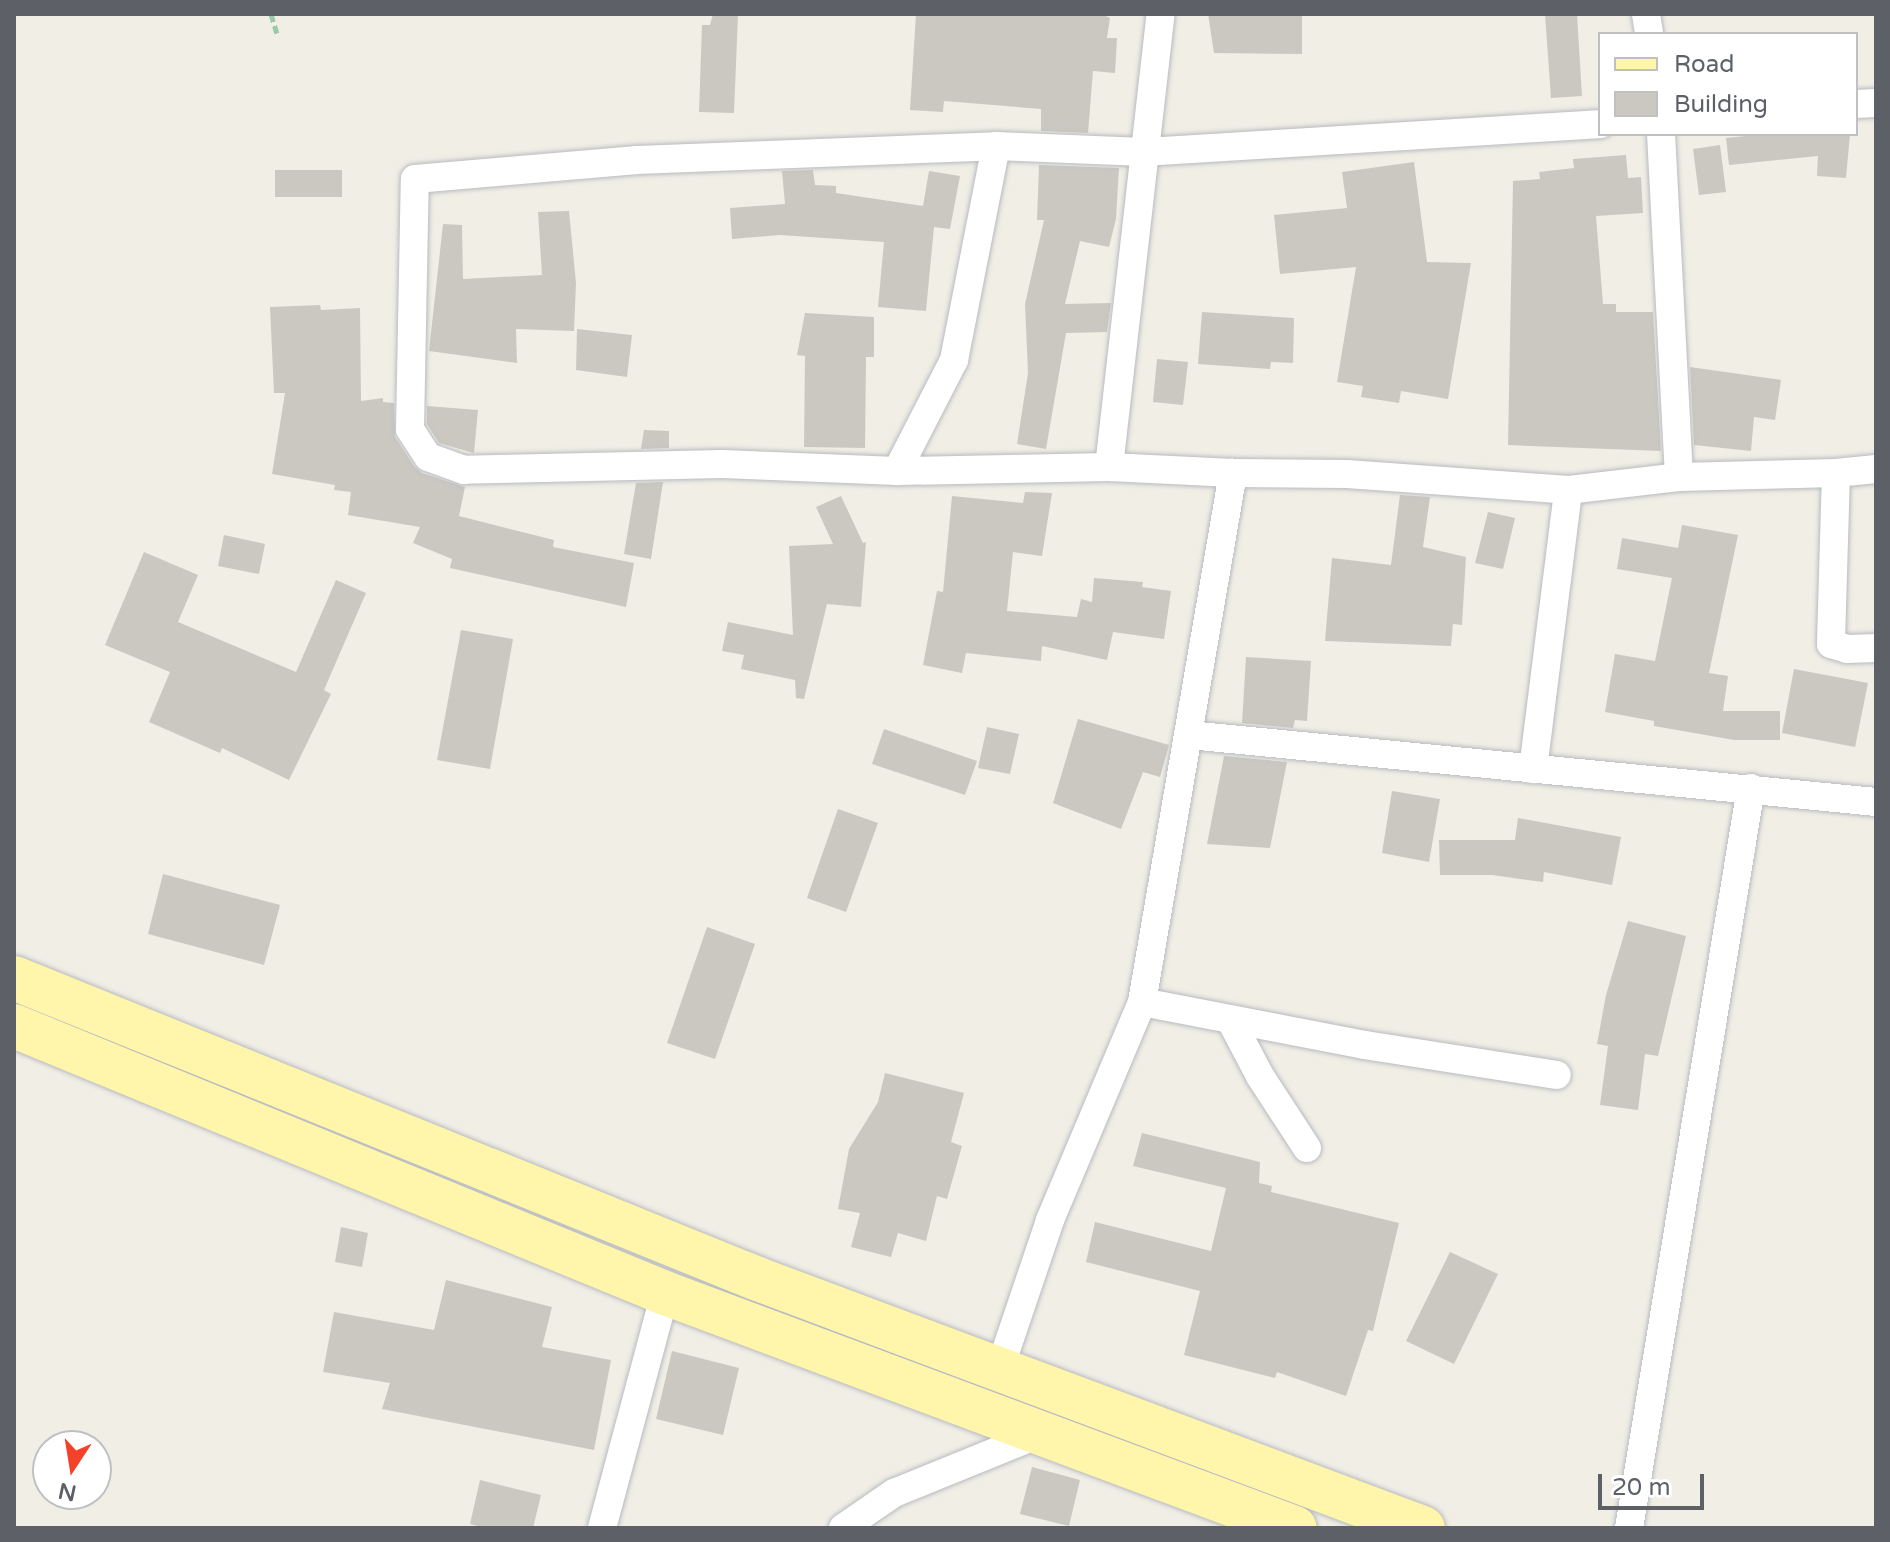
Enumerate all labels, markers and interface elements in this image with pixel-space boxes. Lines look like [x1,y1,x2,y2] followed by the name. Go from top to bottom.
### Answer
[1598,32,1858,136] legend
[1674,50,1734,79] text: Road
[1674,90,1768,119] text: Building
[32,1430,112,1510] north arrow
[1602,1458,1708,1508] scale bar
[1612,1473,1670,1502] text: 20 m
[56,1477,79,1506] text: N

